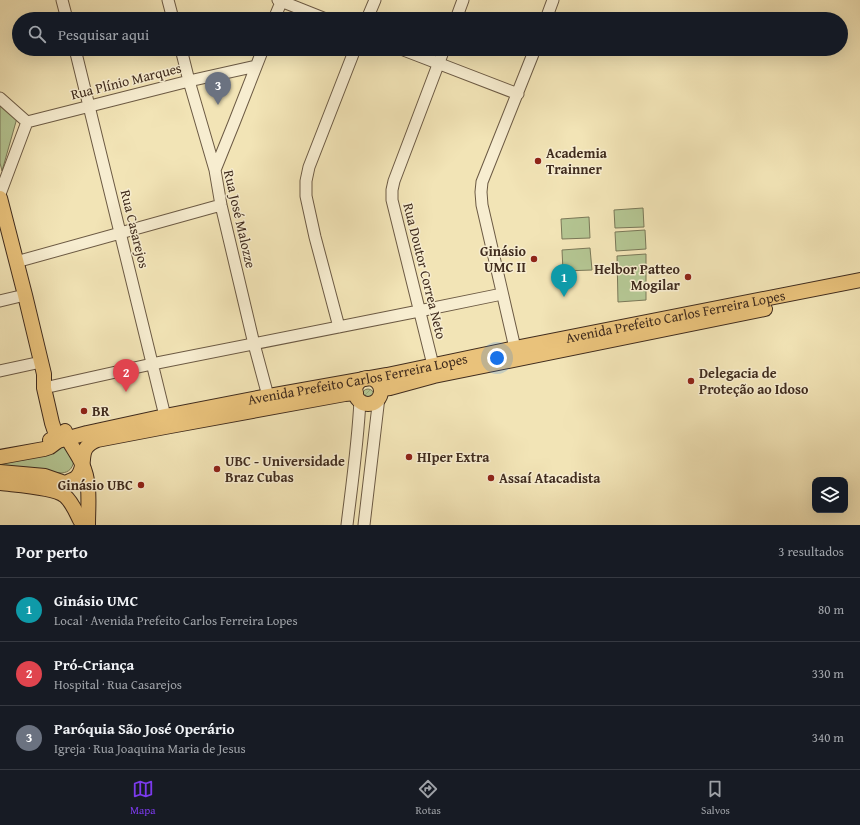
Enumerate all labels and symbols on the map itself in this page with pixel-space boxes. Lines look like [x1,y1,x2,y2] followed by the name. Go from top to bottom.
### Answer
[69,58,183,104] street label: Rua Plínio Marques
[205,72,231,105] pin: 3
[546,143,608,179] place label: Academia Trainner
[533,156,543,166] marker: Academia Trainner
[219,168,261,270] street label: Rua José Malozze
[116,188,154,270] street label: Rua Casarejos
[398,201,452,341] street label: Rua Doutor Correa Neto
[480,241,527,277] place label: Ginásio UMC II
[529,254,539,264] marker: Ginásio UMC II
[594,259,681,295] place label: Helbor Patteo Mogilar
[551,264,577,297] pin: 1
[683,272,693,282] marker: Helbor Patteo Mogilar
[564,285,787,348] street label: Avenida Prefeito Carlos Ferreira Lopes
[246,348,469,410] street label: Avenida Prefeito Carlos Ferreira Lopes
[487,348,507,368] your location
[113,359,139,392] pin: 2
[699,363,809,399] place label: Delegacia de Proteção ao Idoso
[686,376,696,386] marker: Delegacia de Proteção ao Idoso
[92,401,110,421] place label: BR
[79,406,89,416] marker: BR
[417,447,490,467] place label: HIper Extra
[225,451,345,487] place label: UBC - Universidade Braz Cubas
[404,452,414,462] marker: HIper Extra
[212,464,222,474] marker: UBC - Universidade Braz Cubas
[499,468,601,488] place label: Assaí Atacadista
[486,473,496,483] marker: Assaí Atacadista
[58,475,133,495] place label: Ginásio UBC
[136,480,146,490] marker: Ginásio UBC

